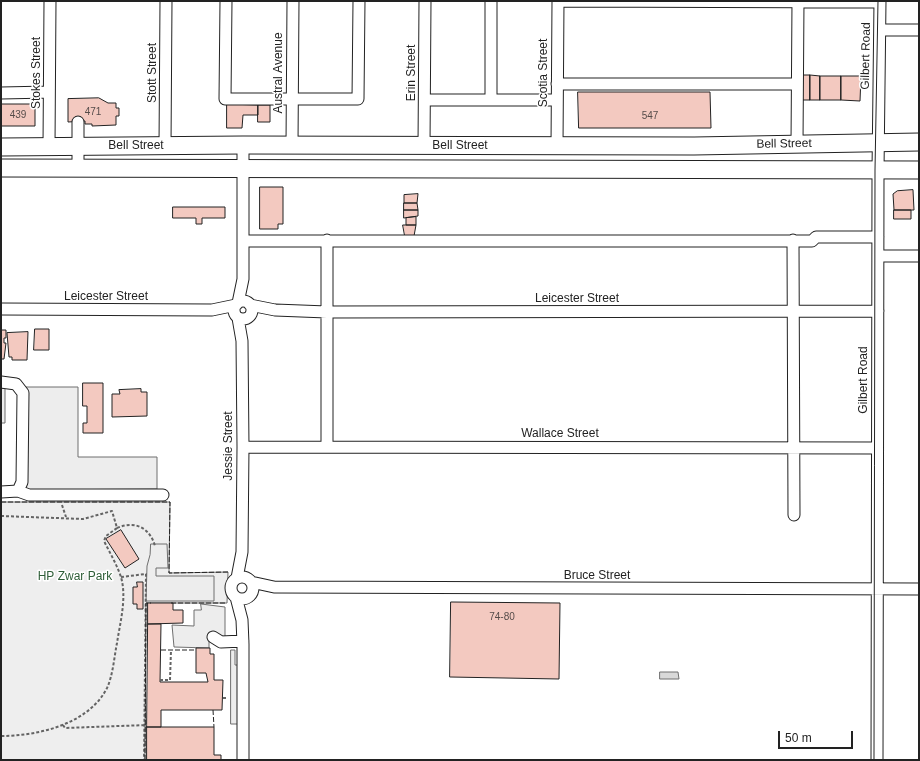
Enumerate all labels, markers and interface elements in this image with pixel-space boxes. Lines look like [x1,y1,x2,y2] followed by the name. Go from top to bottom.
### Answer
[858,22,874,90] street label: Gilbert Road
[272,32,286,114] street label: Austral Avenue
[30,37,44,109] street label: Stokes Street
[537,39,551,107] street label: Scotia Street
[146,43,160,103] street label: Stott Street
[405,45,419,101] street label: Erin Street
[85,106,101,118] house number: 471
[10,109,26,121] house number: 439
[642,110,658,122] house number: 547
[756,136,812,152] street label: Bell Street
[108,139,164,153] street label: Bell Street
[432,139,488,153] street label: Bell Street
[64,290,148,304] street label: Leicester Street
[535,292,619,306] street label: Leicester Street
[857,346,871,414] street label: Gilbert Road
[222,411,236,481] street label: Jessie Street
[521,427,599,441] street label: Wallace Street
[564,569,630,583] street label: Bruce Street
[38,570,112,584] park label: HP Zwar Park
[489,611,515,623] house number: 74-80
[780,723,855,749] scale bar
[785,731,812,745] text: 50 m

